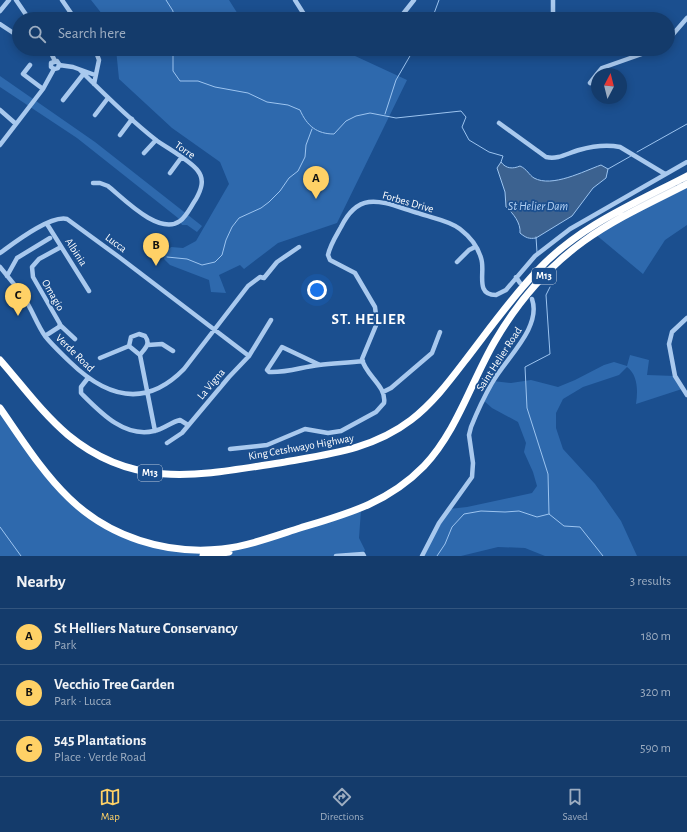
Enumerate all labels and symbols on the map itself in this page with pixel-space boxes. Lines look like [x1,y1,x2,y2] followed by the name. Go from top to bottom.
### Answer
[591,68,627,104] north arrow
[173,139,197,161] street label: Torre
[303,166,329,199] pin: A
[381,189,435,215] street label: Forbes Drive
[508,200,568,212] water label: St Helier Dam
[103,232,129,254] street label: Lucca
[143,233,169,266] pin: B
[63,236,89,268] street label: Albinia
[532,268,556,284] road number: M13
[40,277,66,313] street label: Omagio
[307,280,327,300] your location
[5,283,31,316] pin: C
[332,312,406,327] district label: ST. HELIER
[474,325,524,393] street label: Saint Helier Road
[54,332,97,374] street label: Verde Road
[195,366,227,402] street label: La Vigna
[247,432,355,462] street label: King Cetshwayo Highway
[138,465,162,481] road number: M13

